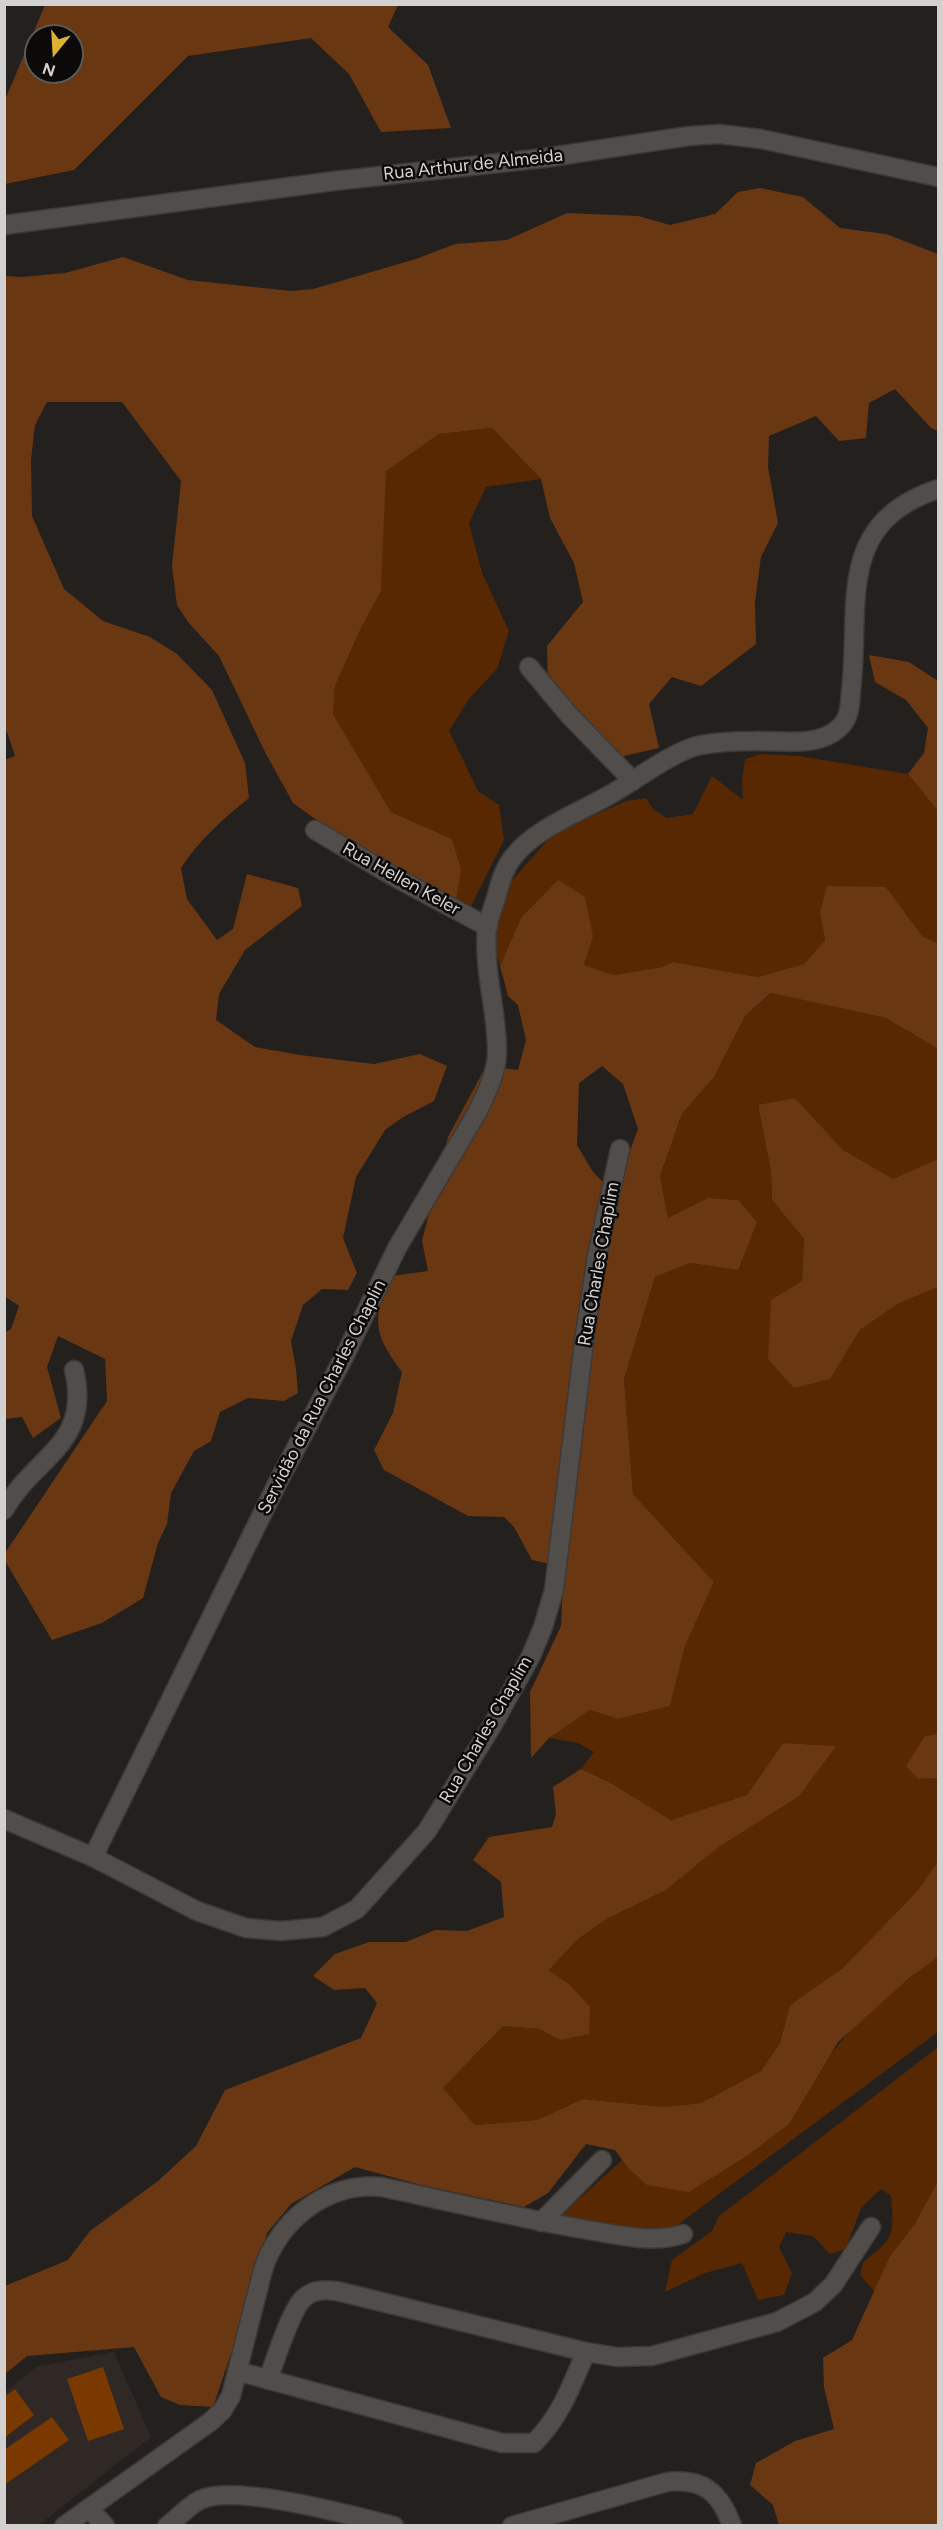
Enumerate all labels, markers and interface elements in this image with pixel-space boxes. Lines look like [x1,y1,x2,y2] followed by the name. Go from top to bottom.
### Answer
[24,24,84,84] north arrow
[40,59,58,81] text: N
[382,145,564,185] street label: Rua Arthur de Almeida
[338,838,464,920] street label: Rua Hellen Keler
[574,1180,624,1348] street label: Rua Charles Chaplim
[253,1276,391,1518] street label: Servidão da Rua Charles Chaplin
[435,1653,537,1807] street label: Rua Charles Chaplim

